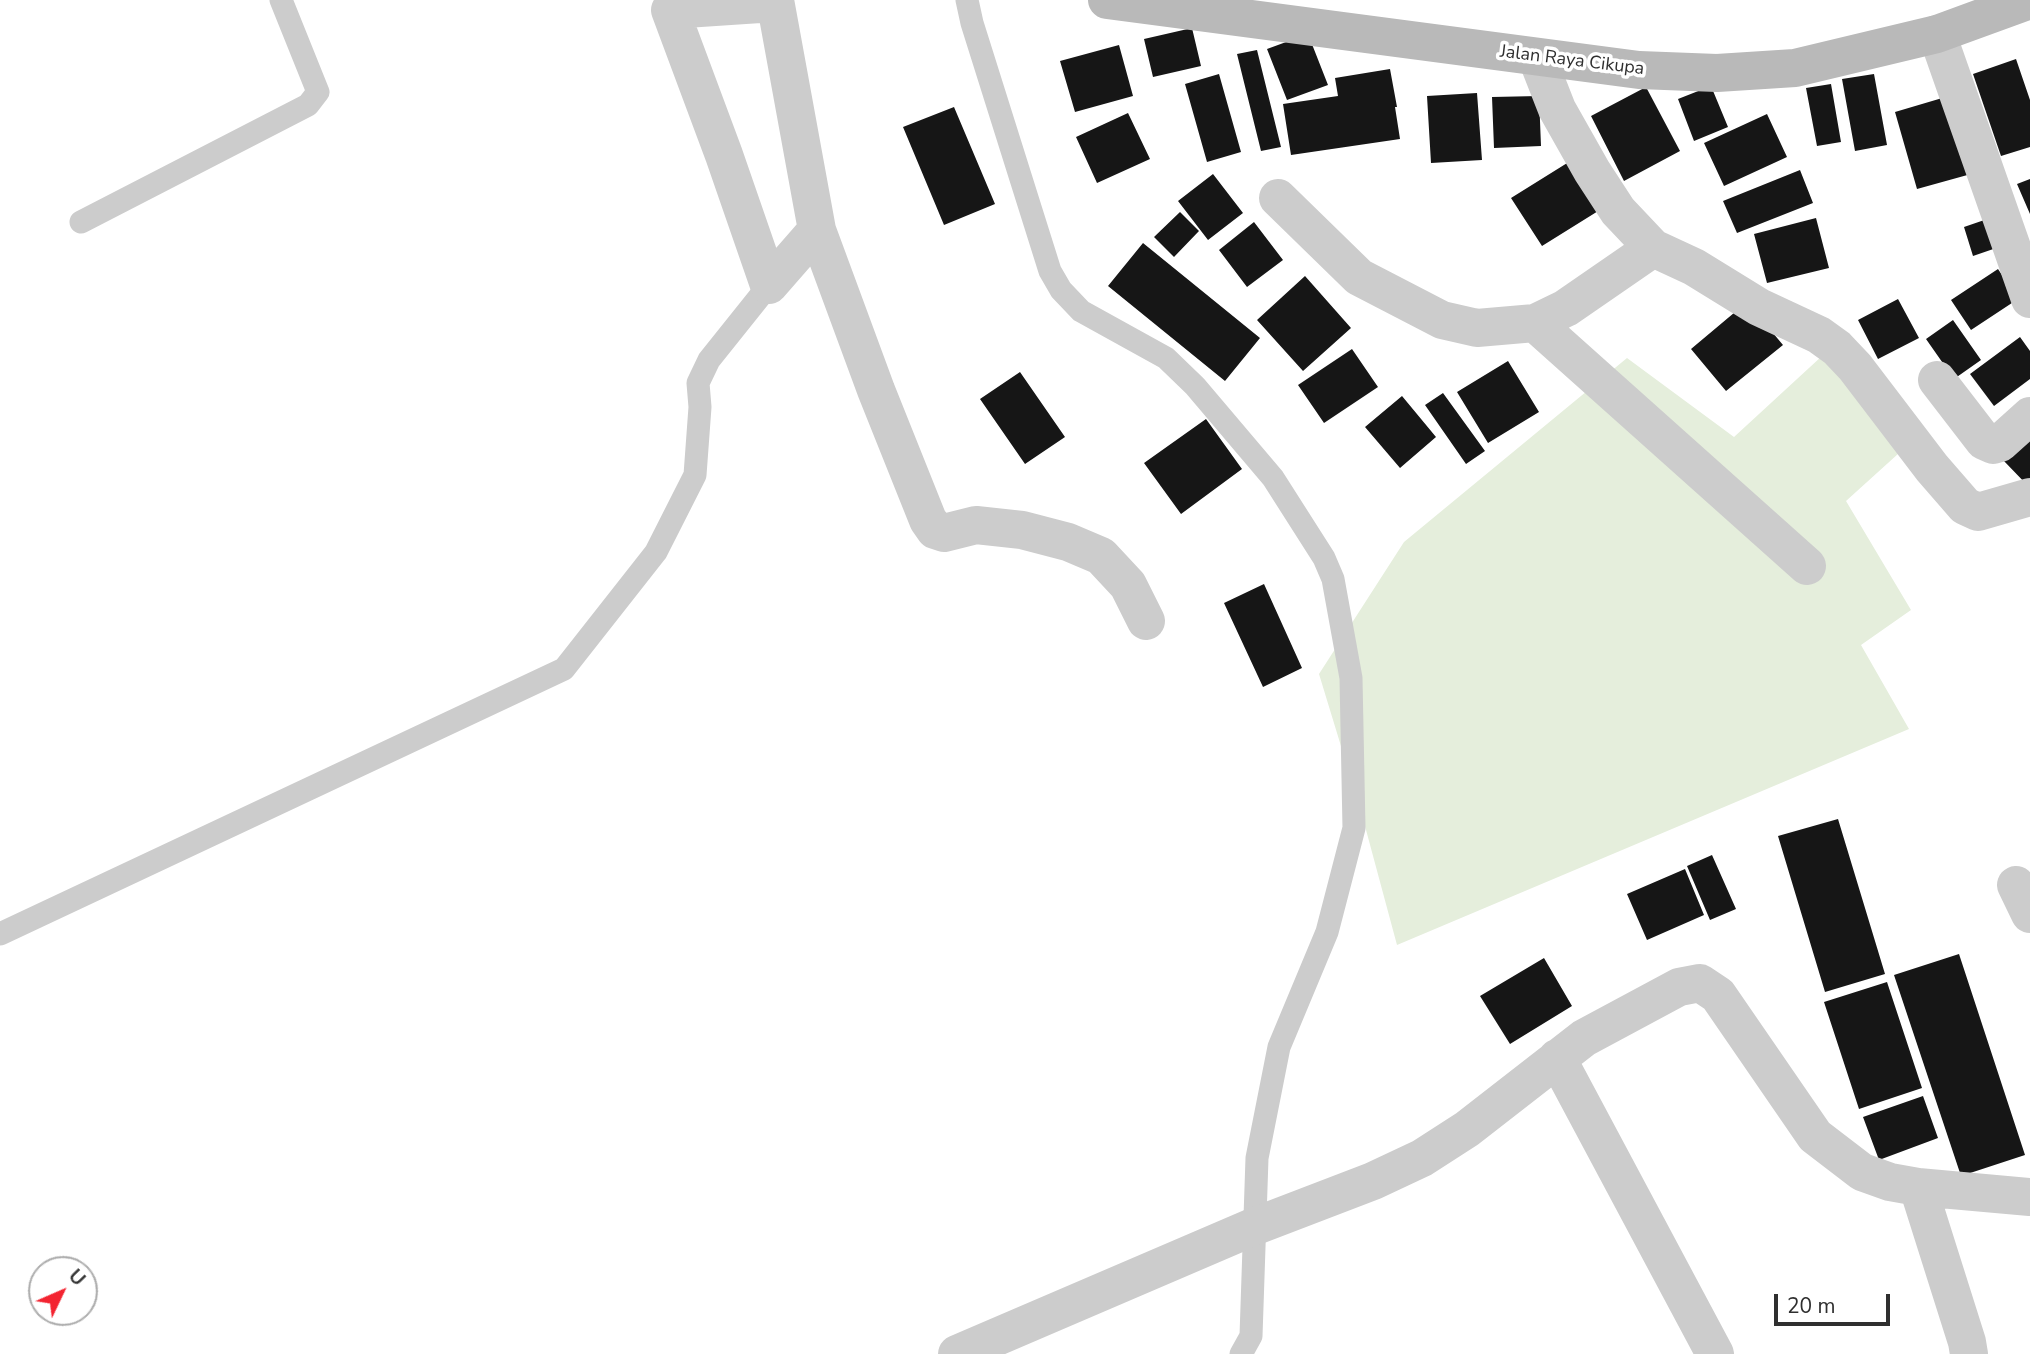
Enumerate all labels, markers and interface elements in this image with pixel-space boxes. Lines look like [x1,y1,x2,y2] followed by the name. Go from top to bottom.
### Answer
[1499,41,1645,81] street label: Jalan Raya Cikupa
[28,1256,98,1326] north arrow
[62,1264,91,1292] text: U
[1778,1280,1894,1324] scale bar
[1787,1292,1836,1320] text: 20 m

